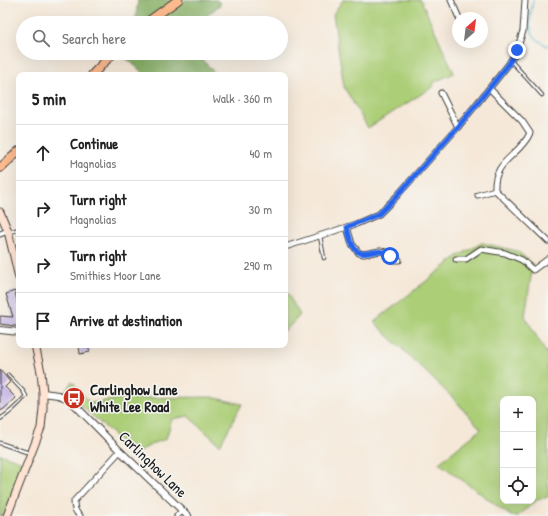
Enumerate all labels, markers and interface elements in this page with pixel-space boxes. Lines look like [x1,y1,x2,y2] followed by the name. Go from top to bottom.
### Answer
[452,12,488,48] north arrow
[16,16,288,60] search box
[30,27,52,49] icon: search
[62,28,126,49] text: Search here
[508,41,526,59] route end
[32,87,66,110] text: 5 min
[213,89,272,107] text: Walk · 360 m
[70,133,118,154] text: Continue
[32,142,54,164] icon: ahead
[249,144,272,162] text: 40 m
[70,154,116,172] text: Magnolias
[70,189,126,210] text: Turn right
[32,198,54,220] icon: right
[249,200,272,218] text: 30 m
[70,210,116,228] text: Magnolias
[70,245,126,266] text: Turn right
[381,247,399,265] route start
[32,254,54,276] icon: right
[243,256,272,274] text: 290 m
[70,266,161,284] text: Smithies Moor Lane
[32,310,54,332] icon: arrive
[70,310,182,331] text: Arrive at destination
[90,379,178,417] place label: Carlinghow Lane White Lee Road
[61,385,87,411] bus stop icon: Carlinghow Lane White Lee Road
[500,396,536,504] map controls
[500,396,536,432] button: +
[114,426,192,502] street label: Carlinghow Lane
[500,432,536,468] button: −
[500,468,536,504] button: locate

